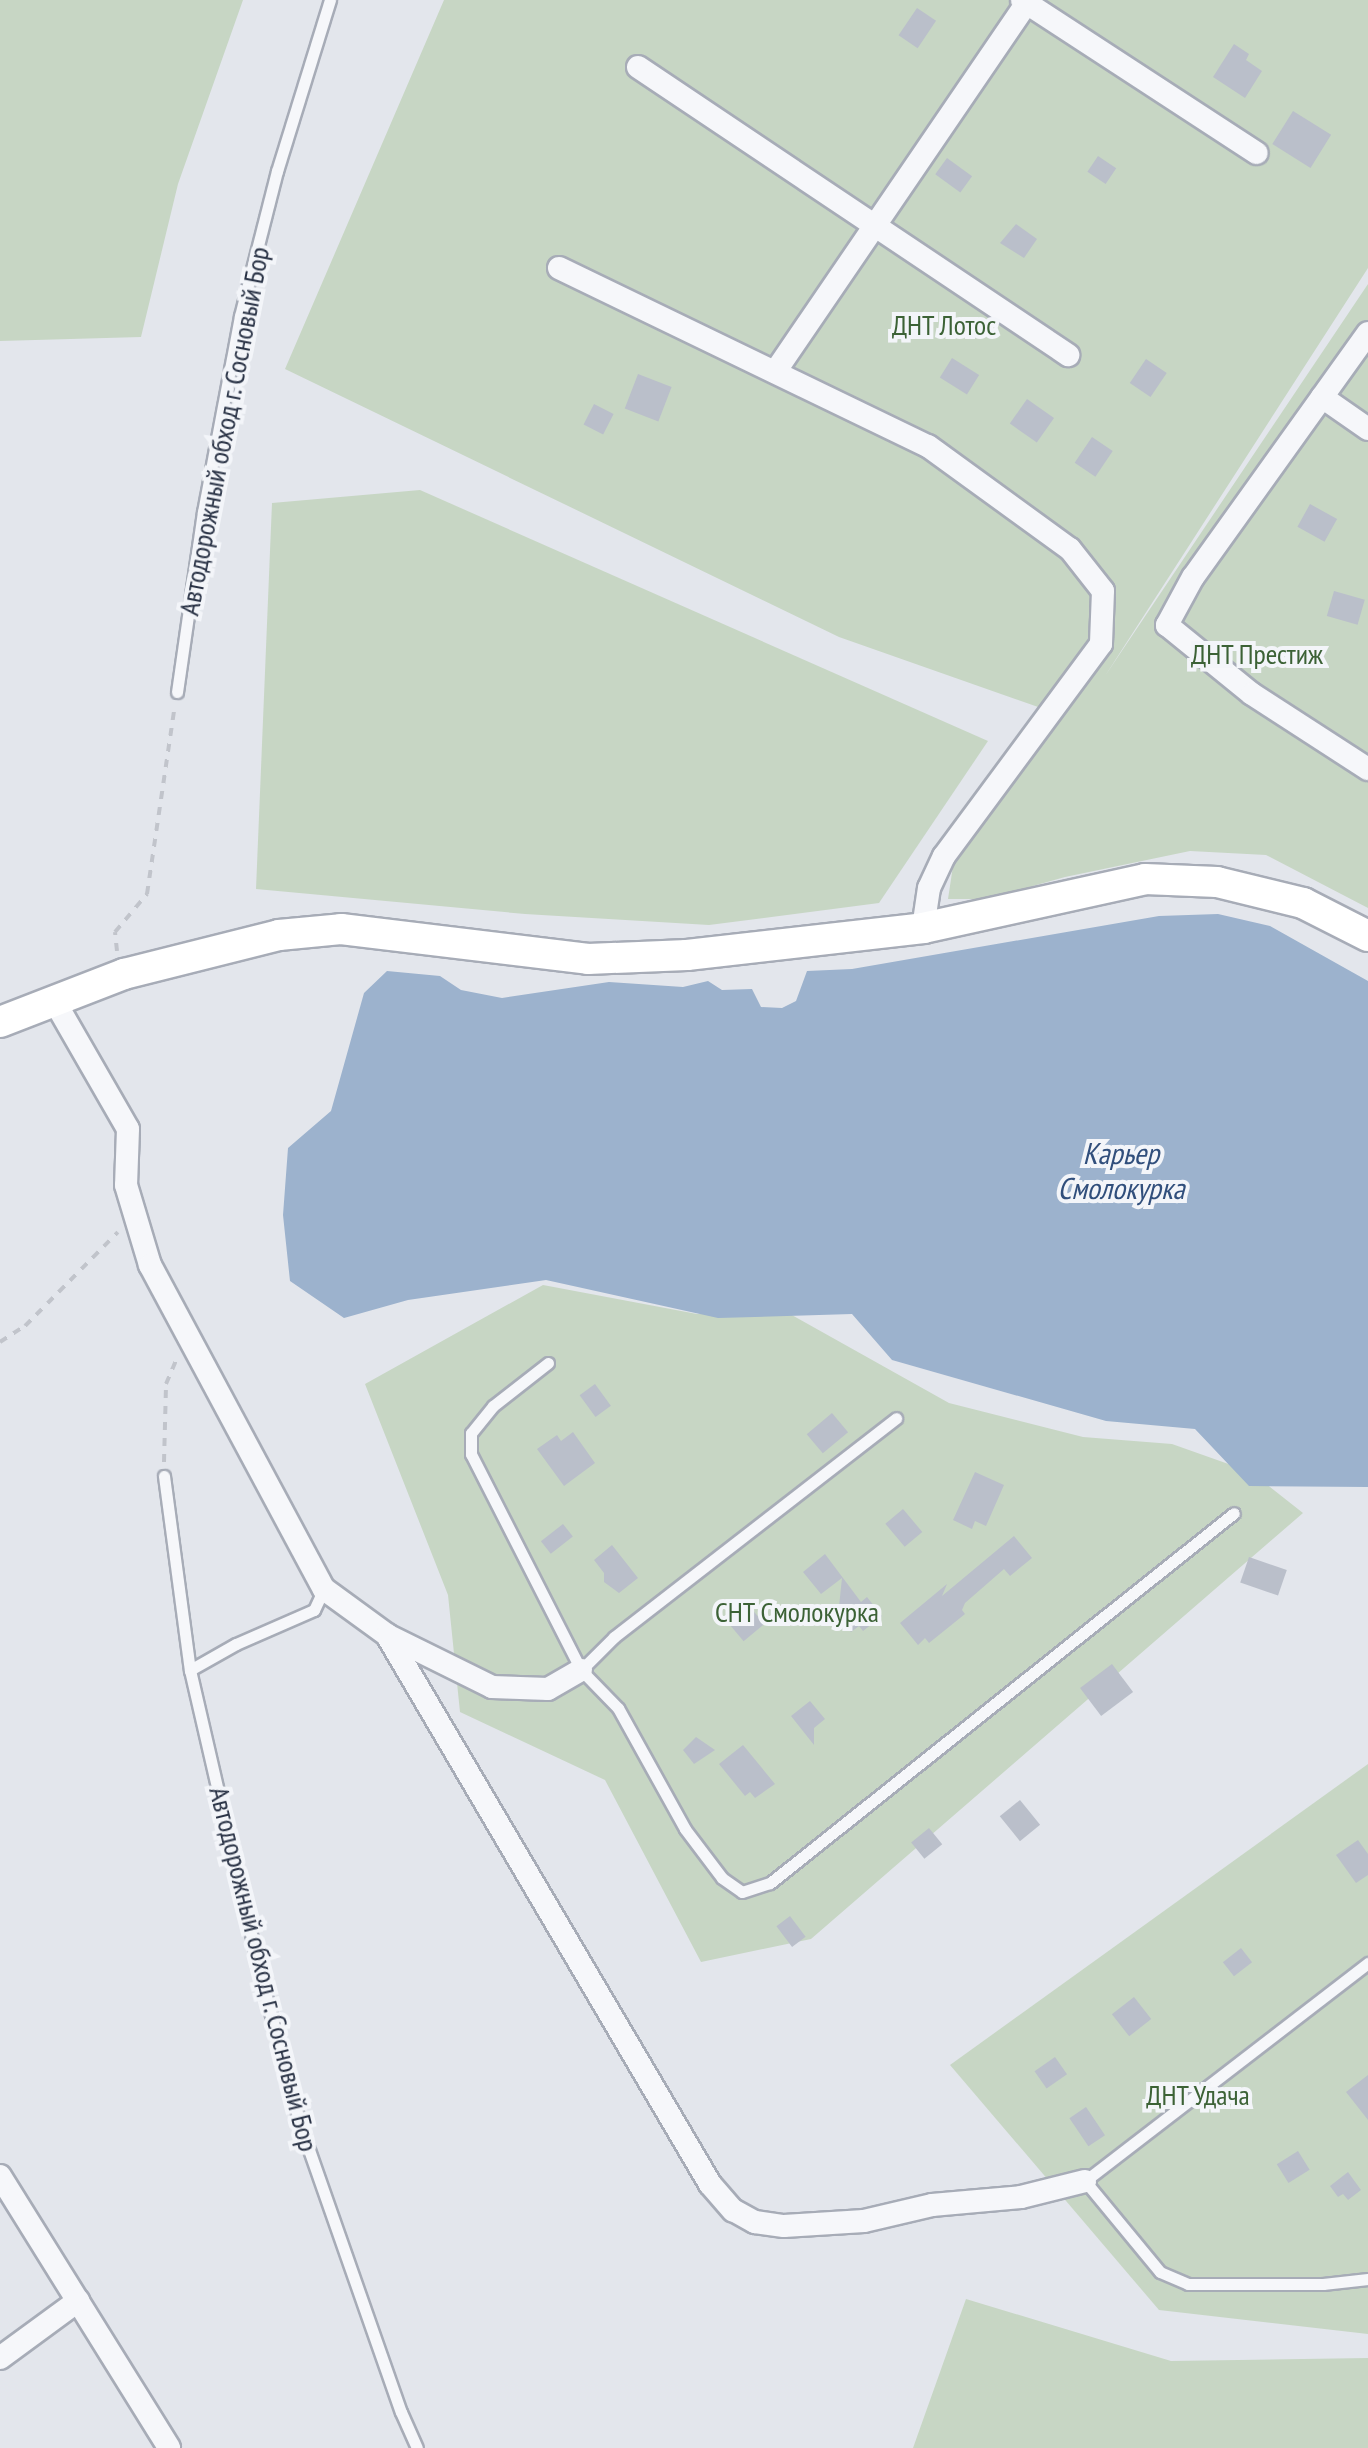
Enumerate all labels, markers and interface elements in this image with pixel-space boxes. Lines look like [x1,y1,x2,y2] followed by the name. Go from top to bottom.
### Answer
[172,243,276,619] street label: Автодорожный обход г. Сосновый Бор
[891,308,997,342] park label: ДНТ Лотос
[1191,637,1323,671] park label: ДНТ Престиж
[1057,1135,1185,1206] water label: Карьер Смолокурка
[715,1595,879,1629] park label: СНТ Смолокурка
[202,1782,326,2156] street label: Автодорожный обход г. Сосновый Бор
[1146,2078,1250,2112] park label: ДНТ Удача

